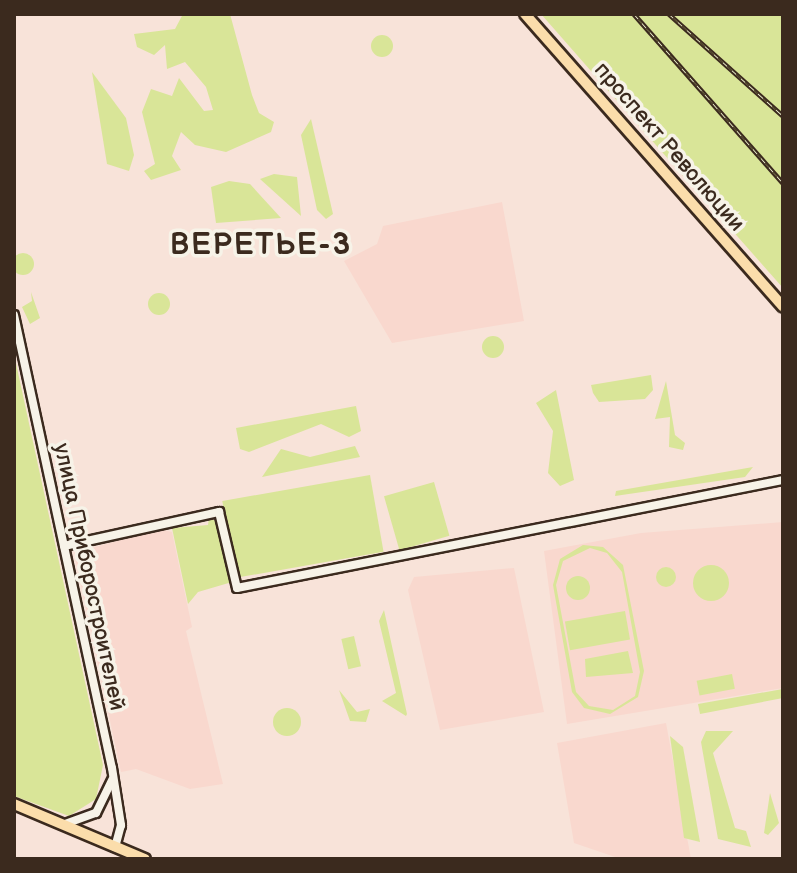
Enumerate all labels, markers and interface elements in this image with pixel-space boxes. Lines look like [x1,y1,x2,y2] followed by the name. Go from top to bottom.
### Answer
[588,57,750,237] street label: проспект Революции
[170,227,352,263] district label: ВЕРЕТЬЕ-3
[48,441,130,713] street label: улица Приборостроителей

